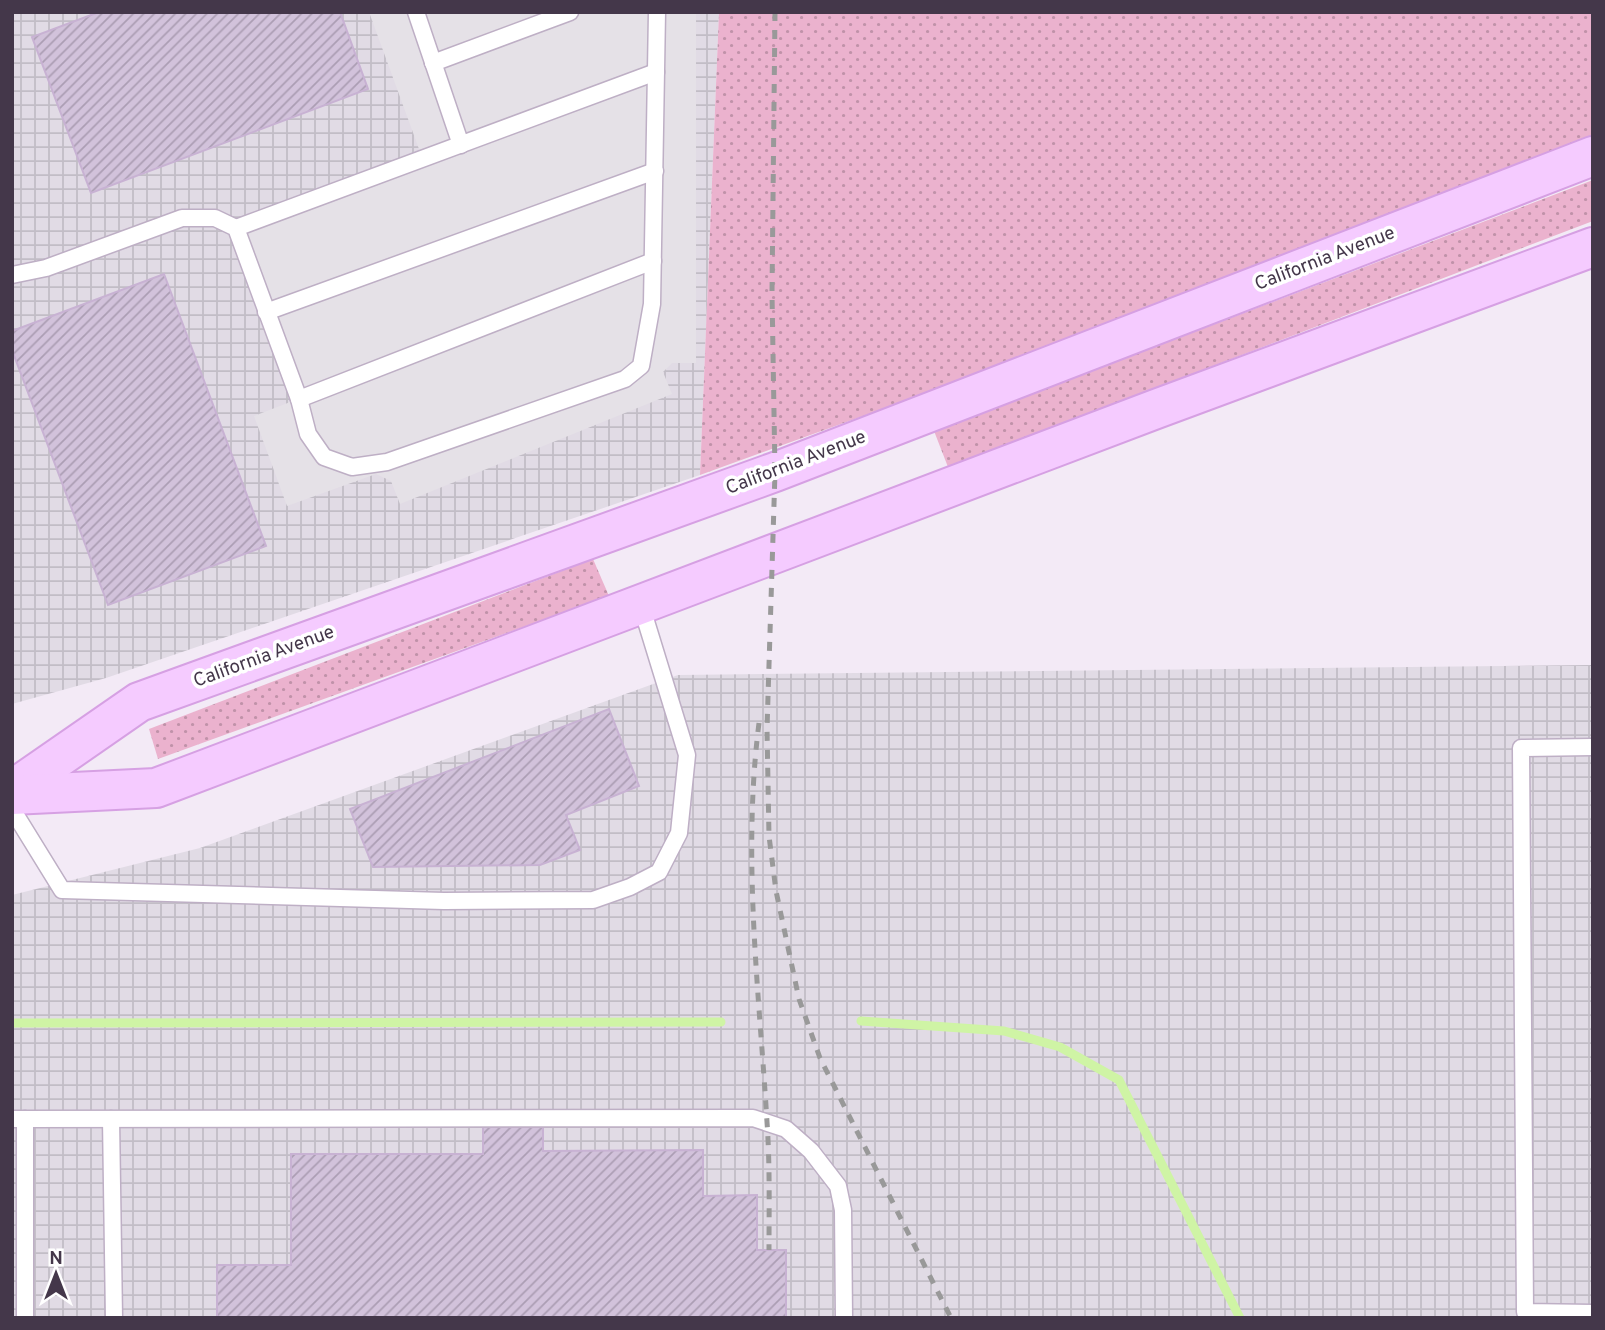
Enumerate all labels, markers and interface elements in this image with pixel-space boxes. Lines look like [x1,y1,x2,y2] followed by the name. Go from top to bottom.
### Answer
[1251,221,1399,297] street label: California Avenue
[722,425,870,501] street label: California Avenue
[190,620,338,694] street label: California Avenue
[21,1239,91,1309] north arrow
[49,1247,63,1271] text: N

